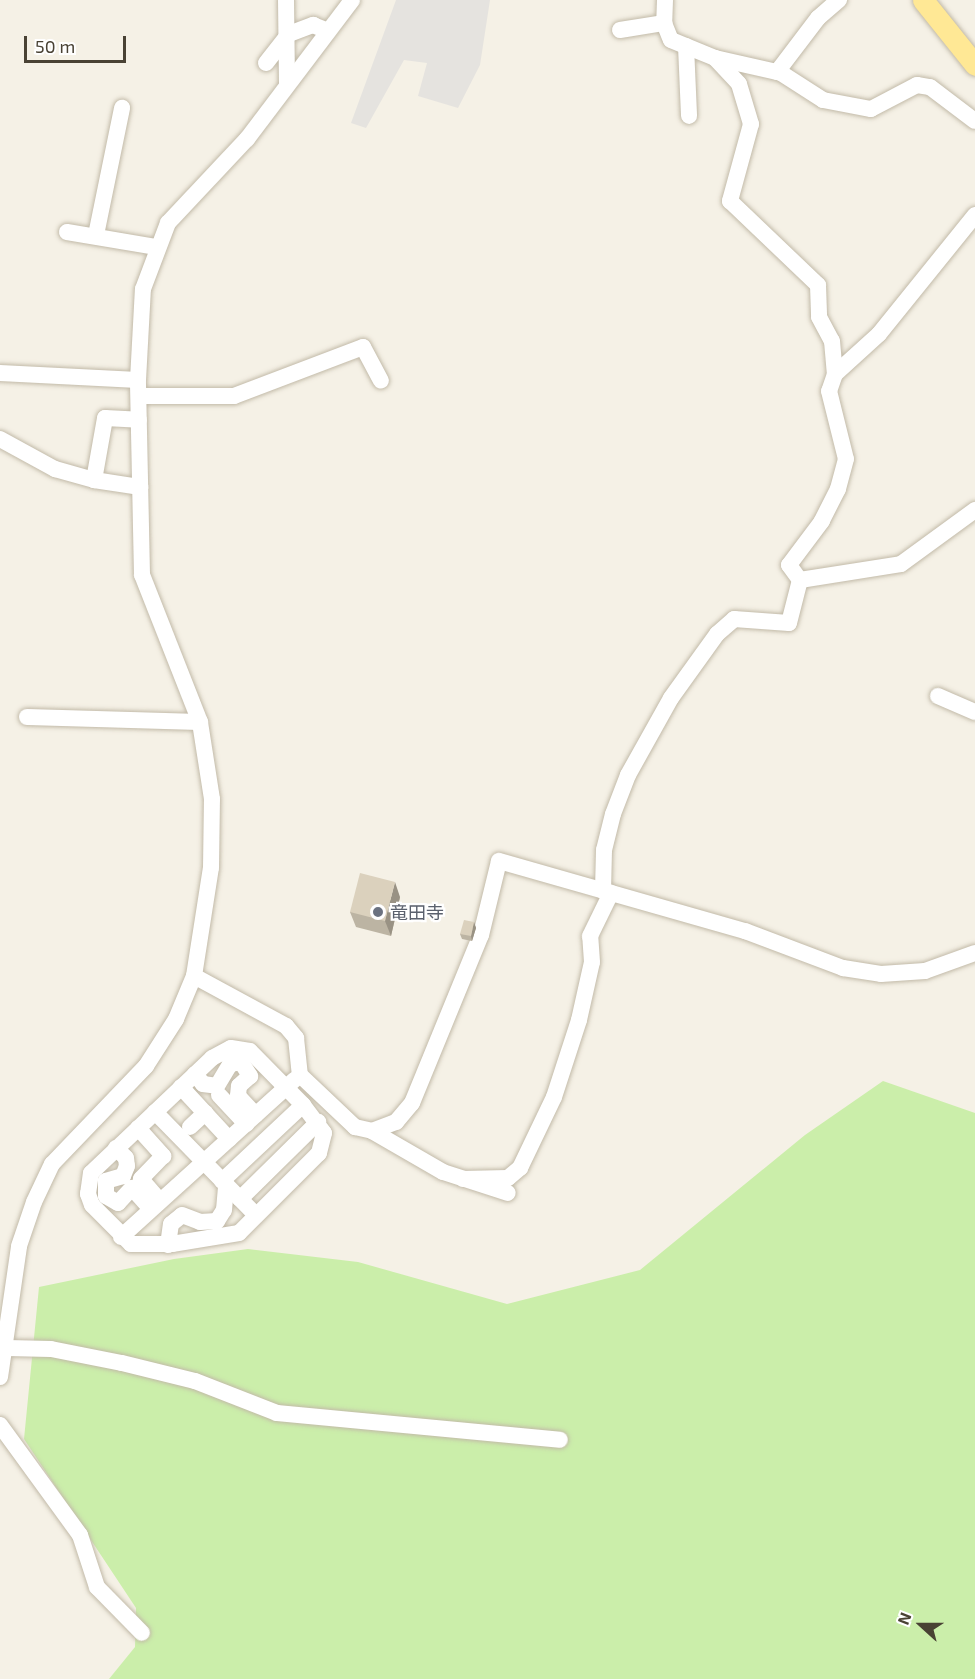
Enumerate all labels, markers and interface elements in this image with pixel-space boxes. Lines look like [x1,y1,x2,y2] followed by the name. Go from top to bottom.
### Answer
[27,24,129,62] scale bar
[35,35,75,57] text: 50 m
[390,901,444,923] place label: 竜田寺
[371,905,385,919] marker: 竜田寺
[891,1595,951,1655] north arrow
[893,1610,915,1627] text: N

